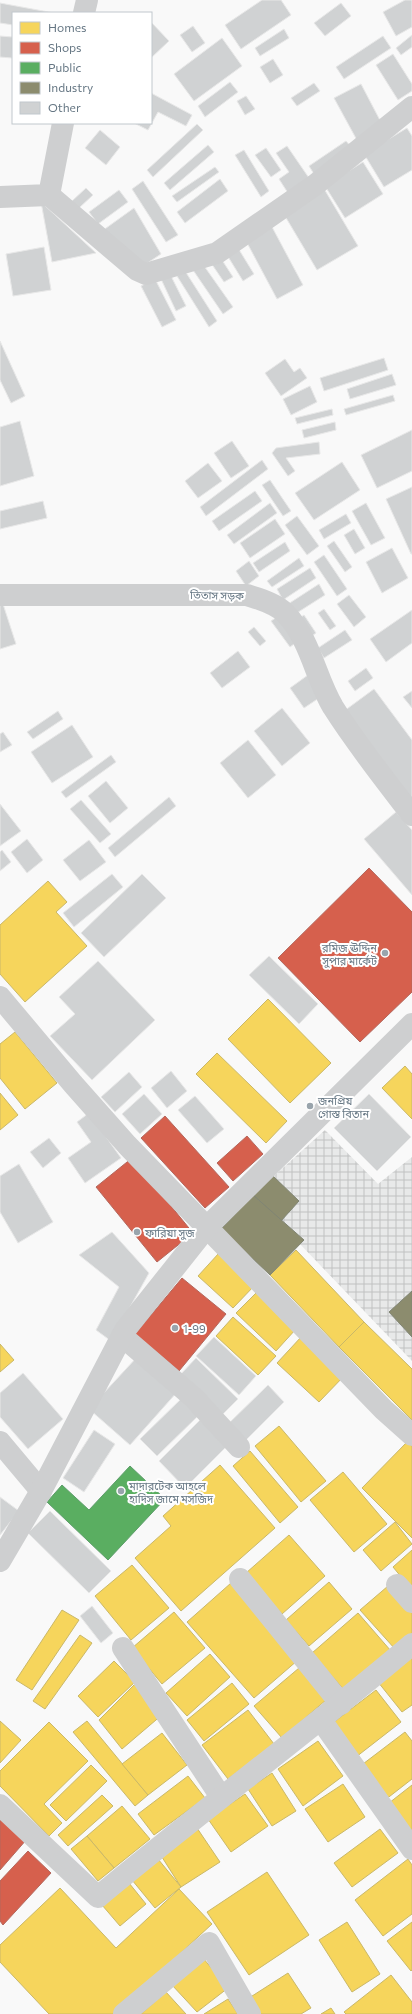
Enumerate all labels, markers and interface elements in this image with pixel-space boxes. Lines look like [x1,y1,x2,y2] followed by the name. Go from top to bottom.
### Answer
[12,12,152,124] legend
[48,20,86,34] text: Homes
[48,40,82,54] text: Shops
[48,60,81,74] text: Public
[48,80,93,94] text: Industry
[48,100,81,114] text: Other
[189,588,244,602] street label: তিতাস সড়ক
[321,941,378,968] place label: রমিজ ঊদ্দিন সুপার মার্কেট
[380,948,390,958] marker: রমিজ ঊদ্দিন সুপার মার্কেট
[317,1094,369,1120] place label: জনপ্রিয় গোস্ত বিতান
[305,1101,315,1111] marker: জনপ্রিয় গোস্ত বিতান
[144,1226,195,1240] place label: ফারিয়া সুজ
[132,1227,142,1237] marker: ফারিয়া সুজ
[183,1322,206,1335] place label: 1-99
[170,1323,180,1333] marker: 1-99
[128,1479,214,1505] place label: মাদারটেক আহলে হাদিস জামে মসজিদ
[116,1486,126,1496] marker: মাদারটেক আহলে হাদিস জামে মসজিদ

